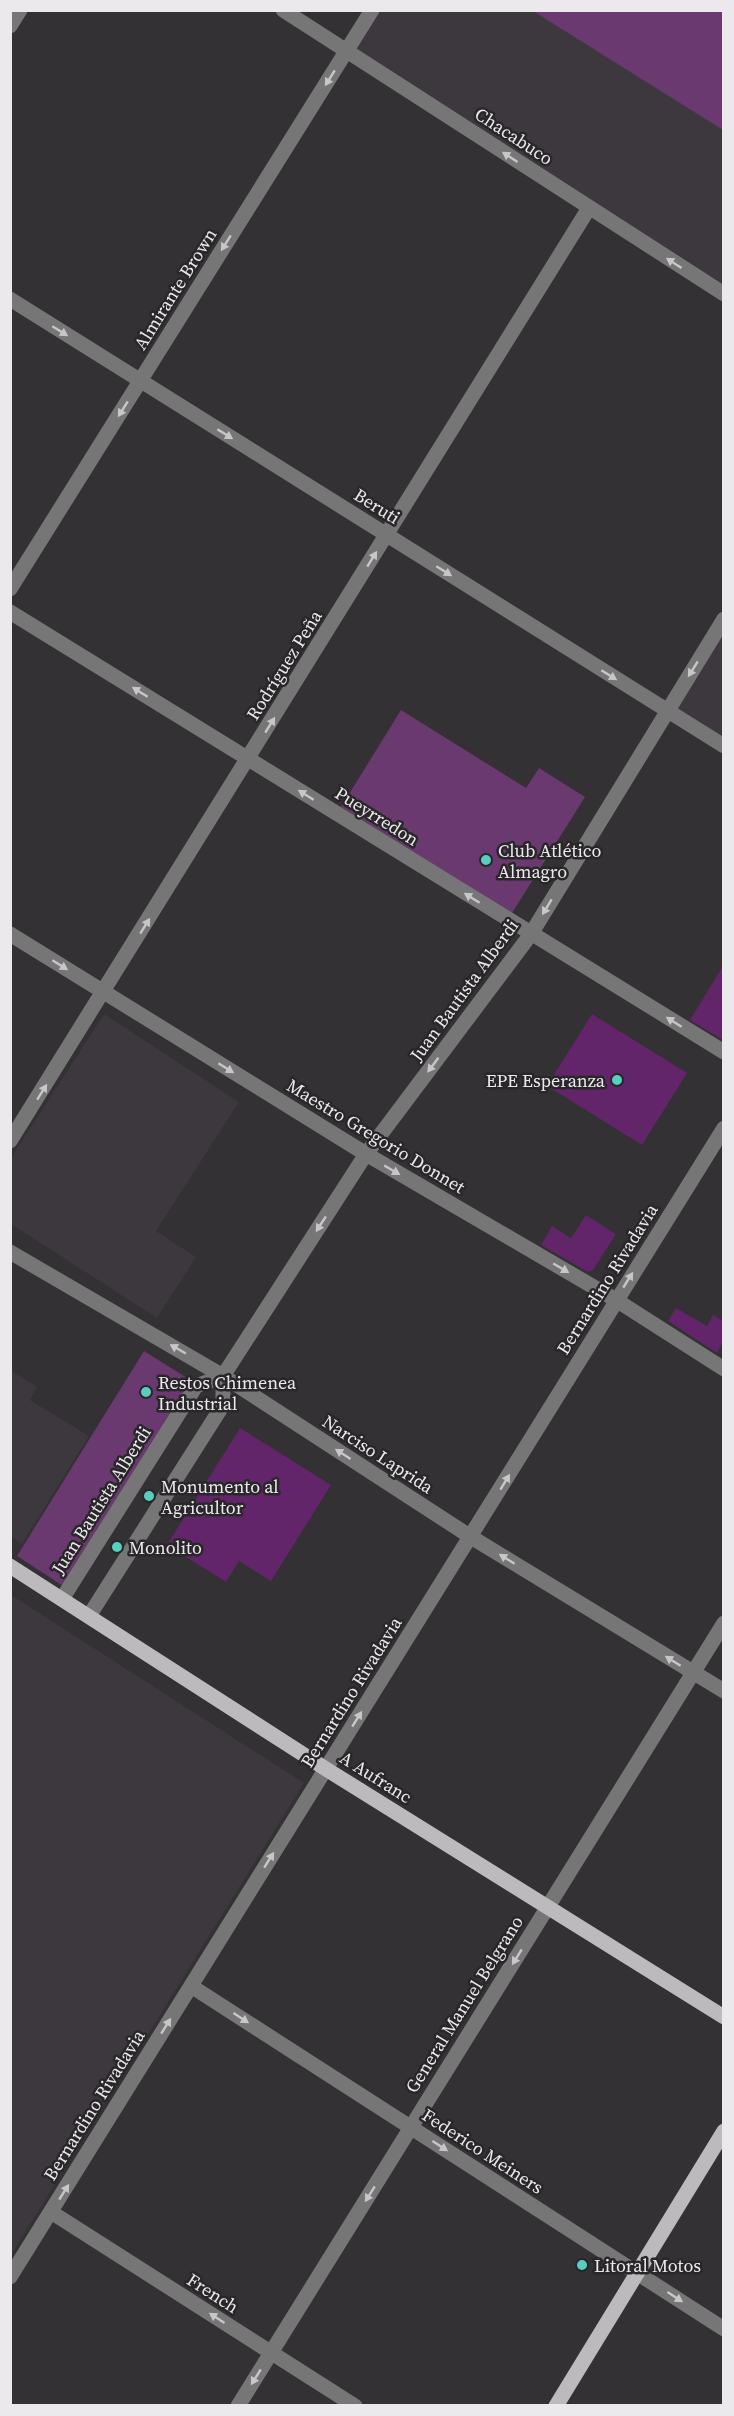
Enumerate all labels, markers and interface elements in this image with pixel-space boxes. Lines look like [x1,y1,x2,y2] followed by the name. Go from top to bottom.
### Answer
[324,70,335,86] one-way arrow
[470,101,558,171] street label: Chacabuco
[502,152,518,163] one-way arrow
[128,223,222,354] street label: Almirante Brown
[221,235,232,251] one-way arrow
[666,257,682,268] one-way arrow
[52,325,68,336] one-way arrow
[118,400,129,417] one-way arrow
[217,429,233,440] one-way arrow
[349,482,405,530] street label: Beruti
[367,551,378,567] one-way arrow
[436,565,452,576] one-way arrow
[240,605,328,725] street label: Rodríguez Peña
[687,661,698,677] one-way arrow
[601,669,617,680] one-way arrow
[132,687,148,698] one-way arrow
[264,717,275,733] one-way arrow
[330,780,424,852] street label: Pueyrredon
[298,789,314,800] one-way arrow
[498,838,602,884] place label: Club Atlético Almagro
[479,853,493,867] marker: Club Atlético Almagro
[464,892,480,903] one-way arrow
[542,899,553,915] one-way arrow
[403,914,524,1067] street label: Juan Bautista Alberdi
[139,918,150,934] one-way arrow
[52,960,68,971] one-way arrow
[666,1016,682,1027] one-way arrow
[428,1057,440,1072] one-way arrow
[218,1062,234,1073] one-way arrow
[486,1068,606,1093] place label: EPE Esperanza
[282,1073,470,1199] street label: Maestro Gregorio Donnet
[610,1073,624,1087] marker: EPE Esperanza
[36,1083,47,1100] one-way arrow
[384,1164,400,1175] one-way arrow
[550,1198,664,1359] street label: Bernardino Rivadavia
[316,1216,327,1232] one-way arrow
[553,1263,570,1273] one-way arrow
[623,1272,634,1288] one-way arrow
[170,1344,186,1355] one-way arrow
[158,1370,297,1416] place label: Restos Chimenea Industrial
[139,1385,153,1399] marker: Restos Chimenea Industrial
[318,1409,439,1500] street label: Narciso Laprida
[45,1421,157,1580] street label: Juan Bautista Alberdi
[335,1448,351,1460] one-way arrow
[161,1474,279,1520] place label: Monumento al Agricultor
[499,1474,510,1490] one-way arrow
[142,1489,156,1503] marker: Monumento al Agricultor
[129,1535,202,1560] place label: Monolito
[110,1540,124,1554] marker: Monolito
[499,1554,515,1565] one-way arrow
[294,1611,408,1772] street label: Bernardino Rivadavia
[665,1656,681,1667] one-way arrow
[352,1711,363,1727] one-way arrow
[335,1745,417,1809] street label: A Aufranc
[264,1852,275,1869] one-way arrow
[399,1911,529,2097] street label: General Manuel Belgrano
[511,1948,522,1965] one-way arrow
[232,2012,249,2023] one-way arrow
[161,2018,172,2034] one-way arrow
[37,2024,151,2185] street label: Bernardino Rivadavia
[418,2102,549,2200] street label: Federico Meiners
[432,2140,448,2151] one-way arrow
[58,2184,69,2200] one-way arrow
[364,2186,375,2202] one-way arrow
[594,2253,701,2278] place label: Litoral Motos
[575,2258,589,2272] marker: Litoral Motos
[182,2267,244,2319] street label: French
[666,2291,682,2303] one-way arrow
[209,2313,225,2324] one-way arrow
[250,2369,261,2385] one-way arrow

